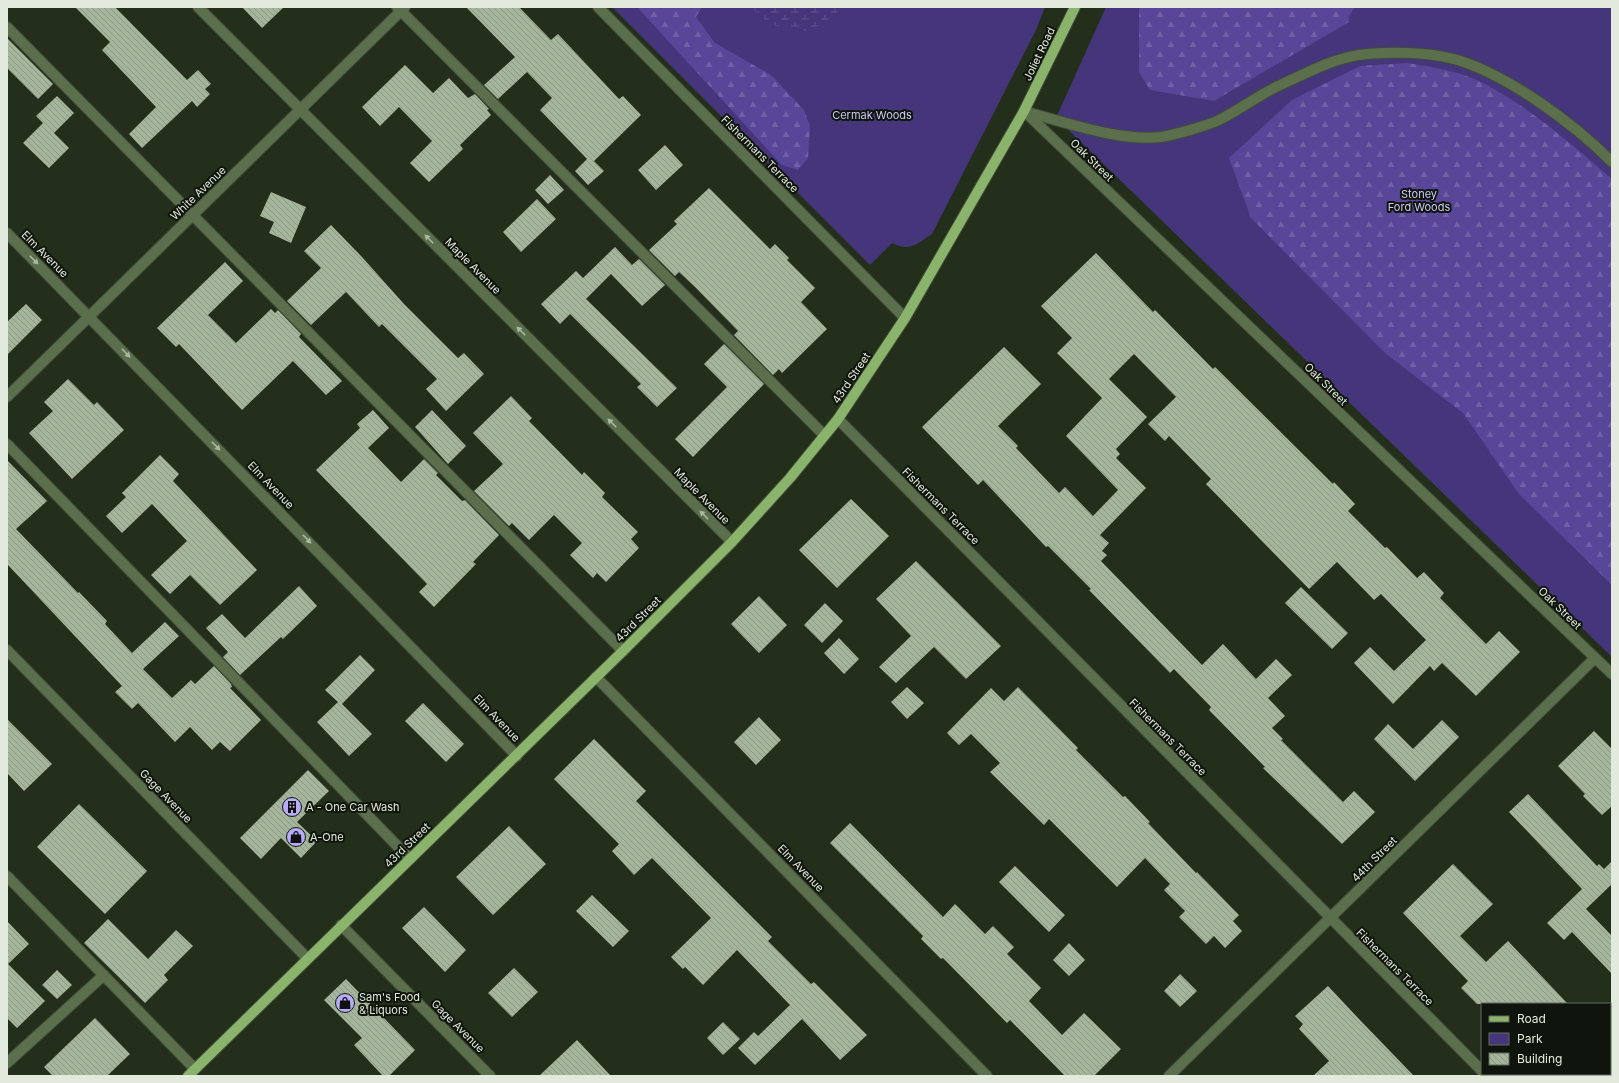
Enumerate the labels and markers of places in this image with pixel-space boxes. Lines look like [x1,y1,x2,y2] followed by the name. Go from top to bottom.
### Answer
[281,796,303,818] building icon: A - One Car Wash
[306,800,399,814] place label: A - One Car Wash
[285,826,307,848] shop icon: A-One
[310,830,344,844] place label: A-One
[359,990,420,1017] place label: Sam's Food & Liquors
[334,992,356,1014] shop icon: Sam's Food & Liquors

